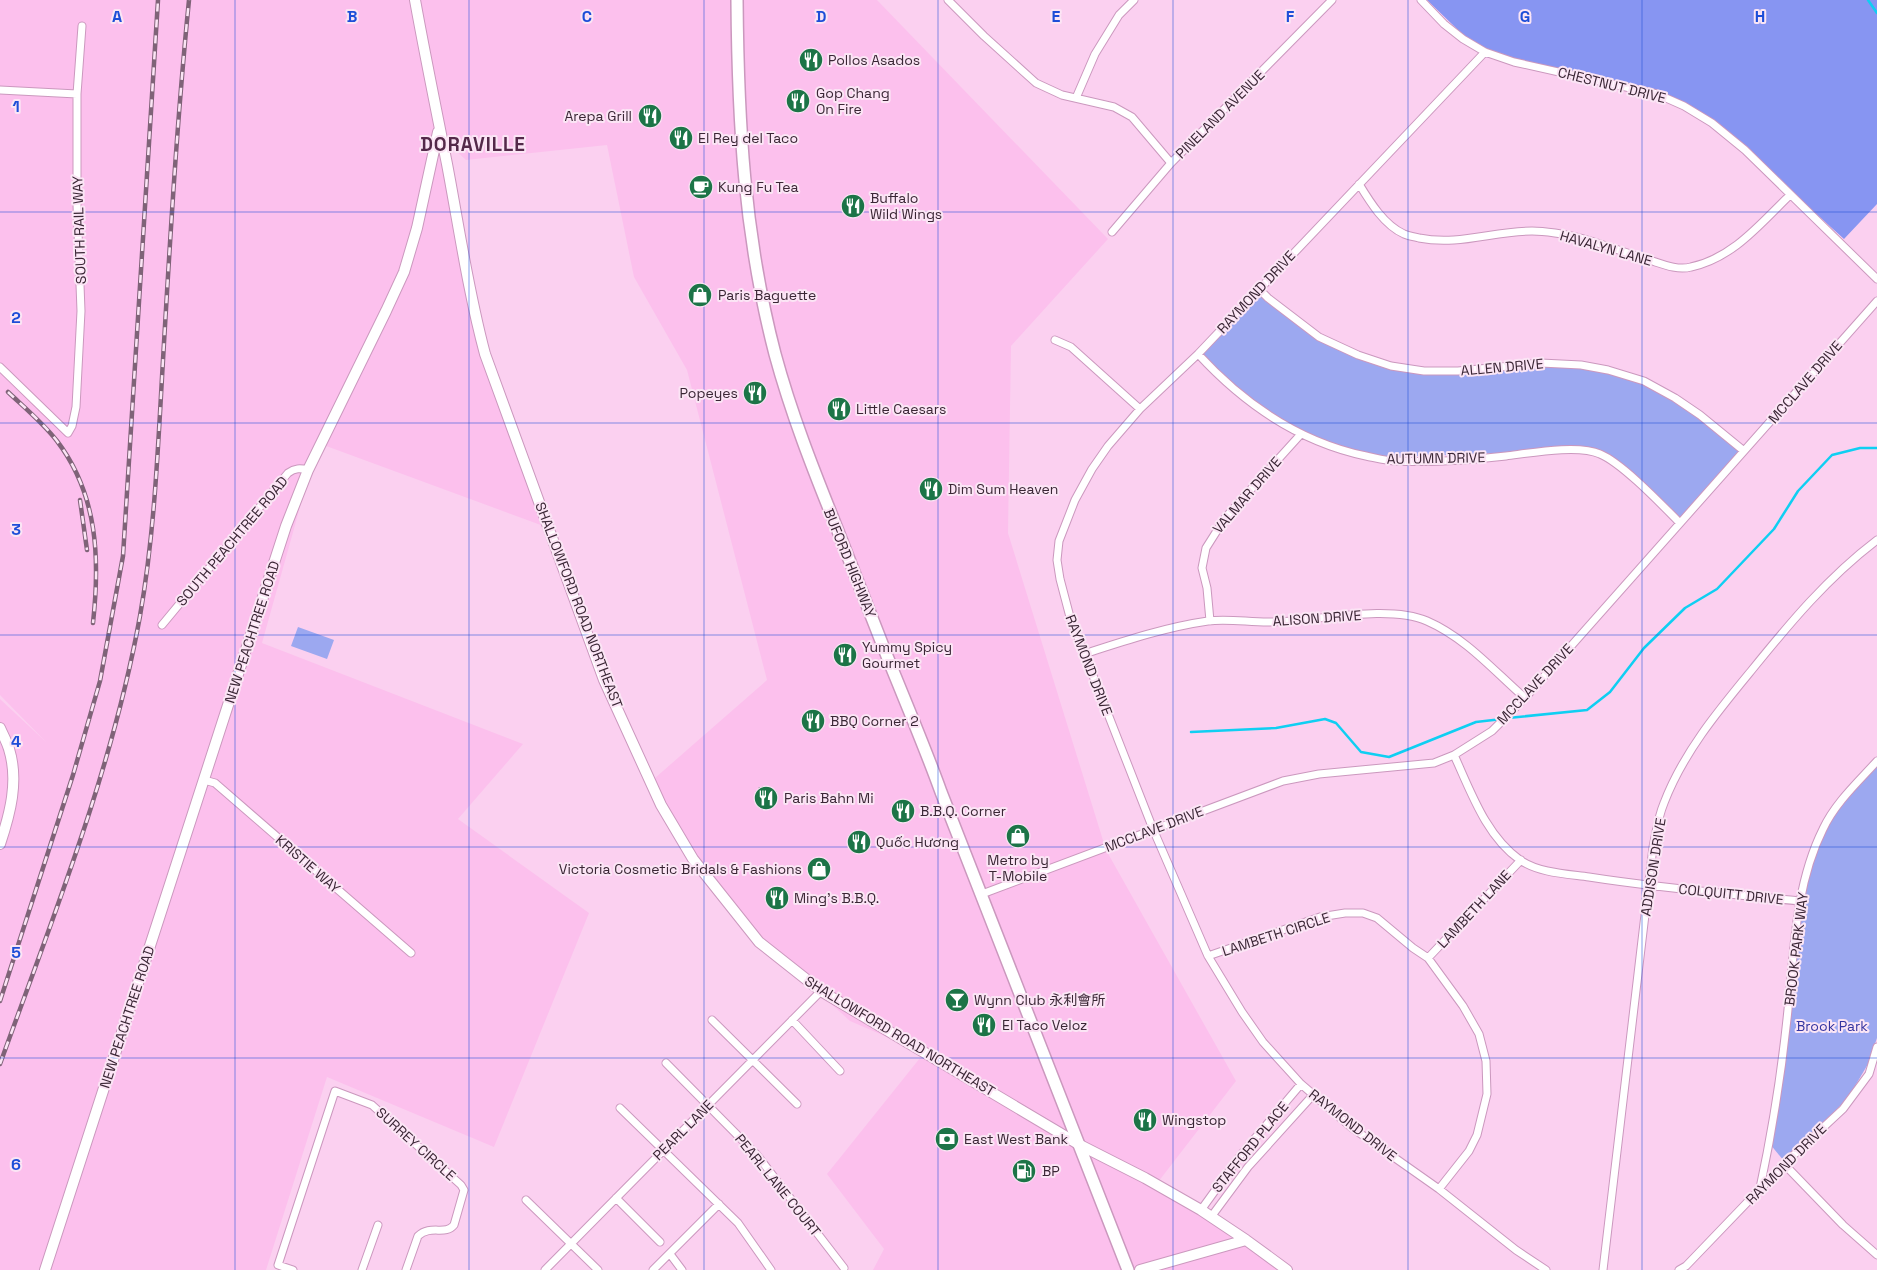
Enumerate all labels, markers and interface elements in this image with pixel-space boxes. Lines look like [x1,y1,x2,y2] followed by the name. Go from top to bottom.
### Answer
[112,6,122,27] text: A
[347,6,357,27] text: B
[582,6,592,27] text: C
[816,6,826,27] text: D
[1052,6,1061,27] text: E
[1286,6,1295,27] text: F
[1520,6,1530,27] text: G
[1755,6,1765,27] text: H
[798,47,824,73] restaurant icon: Pollos Asados
[828,51,920,69] place label: Pollos Asados
[1556,63,1668,107] street label: CHESTNUT DRIVE
[1172,66,1268,162] street label: PINELAND AVENUE
[816,84,890,118] place label: Gop Chang On Fire
[785,88,811,114] restaurant icon: Gop Chang On Fire
[12,96,20,117] text: 1
[637,103,663,129] restaurant icon: Arepa Grill
[564,107,632,125] place label: Arepa Grill
[668,125,694,151] restaurant icon: El Rey del Taco
[698,129,798,147] place label: El Rey del Taco
[420,132,526,157] district label: DORAVILLE
[688,174,714,200] cafe icon: Kung Fu Tea
[68,175,90,284] street label: SOUTH RAIL WAY
[718,178,799,196] place label: Kung Fu Tea
[870,189,942,223] place label: Buffalo Wild Wings
[840,193,866,219] restaurant icon: Buffalo Wild Wings
[1558,226,1654,270] street label: HAVALYN LANE
[1213,247,1299,337] street label: RAYMOND DRIVE
[687,282,713,308] shop icon: Paris Baguette
[718,286,816,304] place label: Paris Baguette
[11,307,21,328] text: 2
[1764,337,1846,427] street label: MCCLAVE DRIVE
[1460,354,1544,380] street label: ALLEN DRIVE
[742,380,768,406] restaurant icon: Popeyes
[680,384,738,402] place label: Popeyes
[826,396,852,422] restaurant icon: Little Caesars
[856,400,946,418] place label: Little Caesars
[1387,448,1486,468] street label: AUTUMN DRIVE
[1209,453,1285,537] street label: VALMAR DRIVE
[172,472,292,610] street label: SOUTH PEACHTREE ROAD
[918,476,944,502] restaurant icon: Dim Sum Heaven
[948,480,1058,498] place label: Dim Sum Heaven
[531,499,627,711] street label: SHALLOWFORD ROAD NORTHEAST
[820,506,880,621] street label: BUFORD HIGHWAY
[11,519,21,540] text: 3
[220,559,284,705] street label: NEW PEACHTREE ROAD
[1272,606,1362,630] street label: ALISON DRIVE
[1061,612,1117,718] street label: RAYMOND DRIVE
[862,638,952,672] place label: Yummy Spicy Gourmet
[1493,640,1577,728] street label: MCCLAVE DRIVE
[832,642,858,668] restaurant icon: Yummy Spicy Gourmet
[800,708,826,734] restaurant icon: BBQ Corner 2
[830,712,919,730] place label: BBQ Corner 2
[11,731,21,752] text: 4
[753,785,779,811] restaurant icon: Paris Bahn Mi
[784,789,874,807] place label: Paris Bahn Mi
[890,798,916,824] restaurant icon: B.B.Q. Corner
[920,802,1006,820] place label: B.B.Q. Corner
[1102,802,1206,856] street label: MCCLAVE DRIVE
[1636,816,1670,917] street label: ADDISON DRIVE
[1005,823,1031,849] shop icon: Metro by T-Mobile
[846,829,872,855] restaurant icon: Quốc Hương
[272,831,344,897] street label: KRISTIE WAY
[876,833,959,851] place label: Quốc Hương
[987,851,1049,885] place label: Metro by T-Mobile
[806,856,832,882] shop icon: Victoria Cosmetic Bridals & Fashions
[559,860,802,878] place label: Victoria Cosmetic Bridals & Fashions
[1433,866,1515,952] street label: LAMBETH LANE
[1678,880,1785,908] street label: COLQUITT DRIVE
[764,885,790,911] restaurant icon: Ming's B.B.Q.
[794,889,879,907] place label: Ming's B.B.Q.
[1780,891,1812,1007] street label: BROOK PARK WAY
[1220,908,1332,960] street label: LAMBETH CIRCLE
[11,942,21,963] text: 5
[95,944,159,1090] street label: NEW PEACHTREE ROAD
[801,972,999,1100] street label: SHALLOWFORD ROAD NORTHEAST
[944,987,970,1013] bar icon: Wynn Club 永利會所
[974,991,1105,1009] place label: Wynn Club 永利會所
[971,1012,997,1038] restaurant icon: El Taco Veloz
[1002,1016,1087,1034] place label: El Taco Veloz
[1796,1017,1868,1035] park label: Brook Park
[1305,1085,1401,1165] street label: RAYMOND DRIVE
[649,1096,717,1164] street label: PEARL LANE
[1208,1098,1292,1196] street label: STAFFORD PLACE
[372,1103,460,1185] street label: SURREY CIRCLE
[1132,1107,1158,1133] restaurant icon: Wingstop
[1162,1111,1226,1129] place label: Wingstop
[1742,1120,1830,1208] street label: RAYMOND DRIVE
[934,1126,960,1152] bank icon: East West Bank
[731,1130,825,1240] street label: PEARL LANE COURT
[964,1130,1069,1148] place label: East West Bank
[11,1154,21,1175] text: 6
[1011,1158,1037,1184] fuel station icon: BP
[1042,1162,1060,1180] place label: BP

